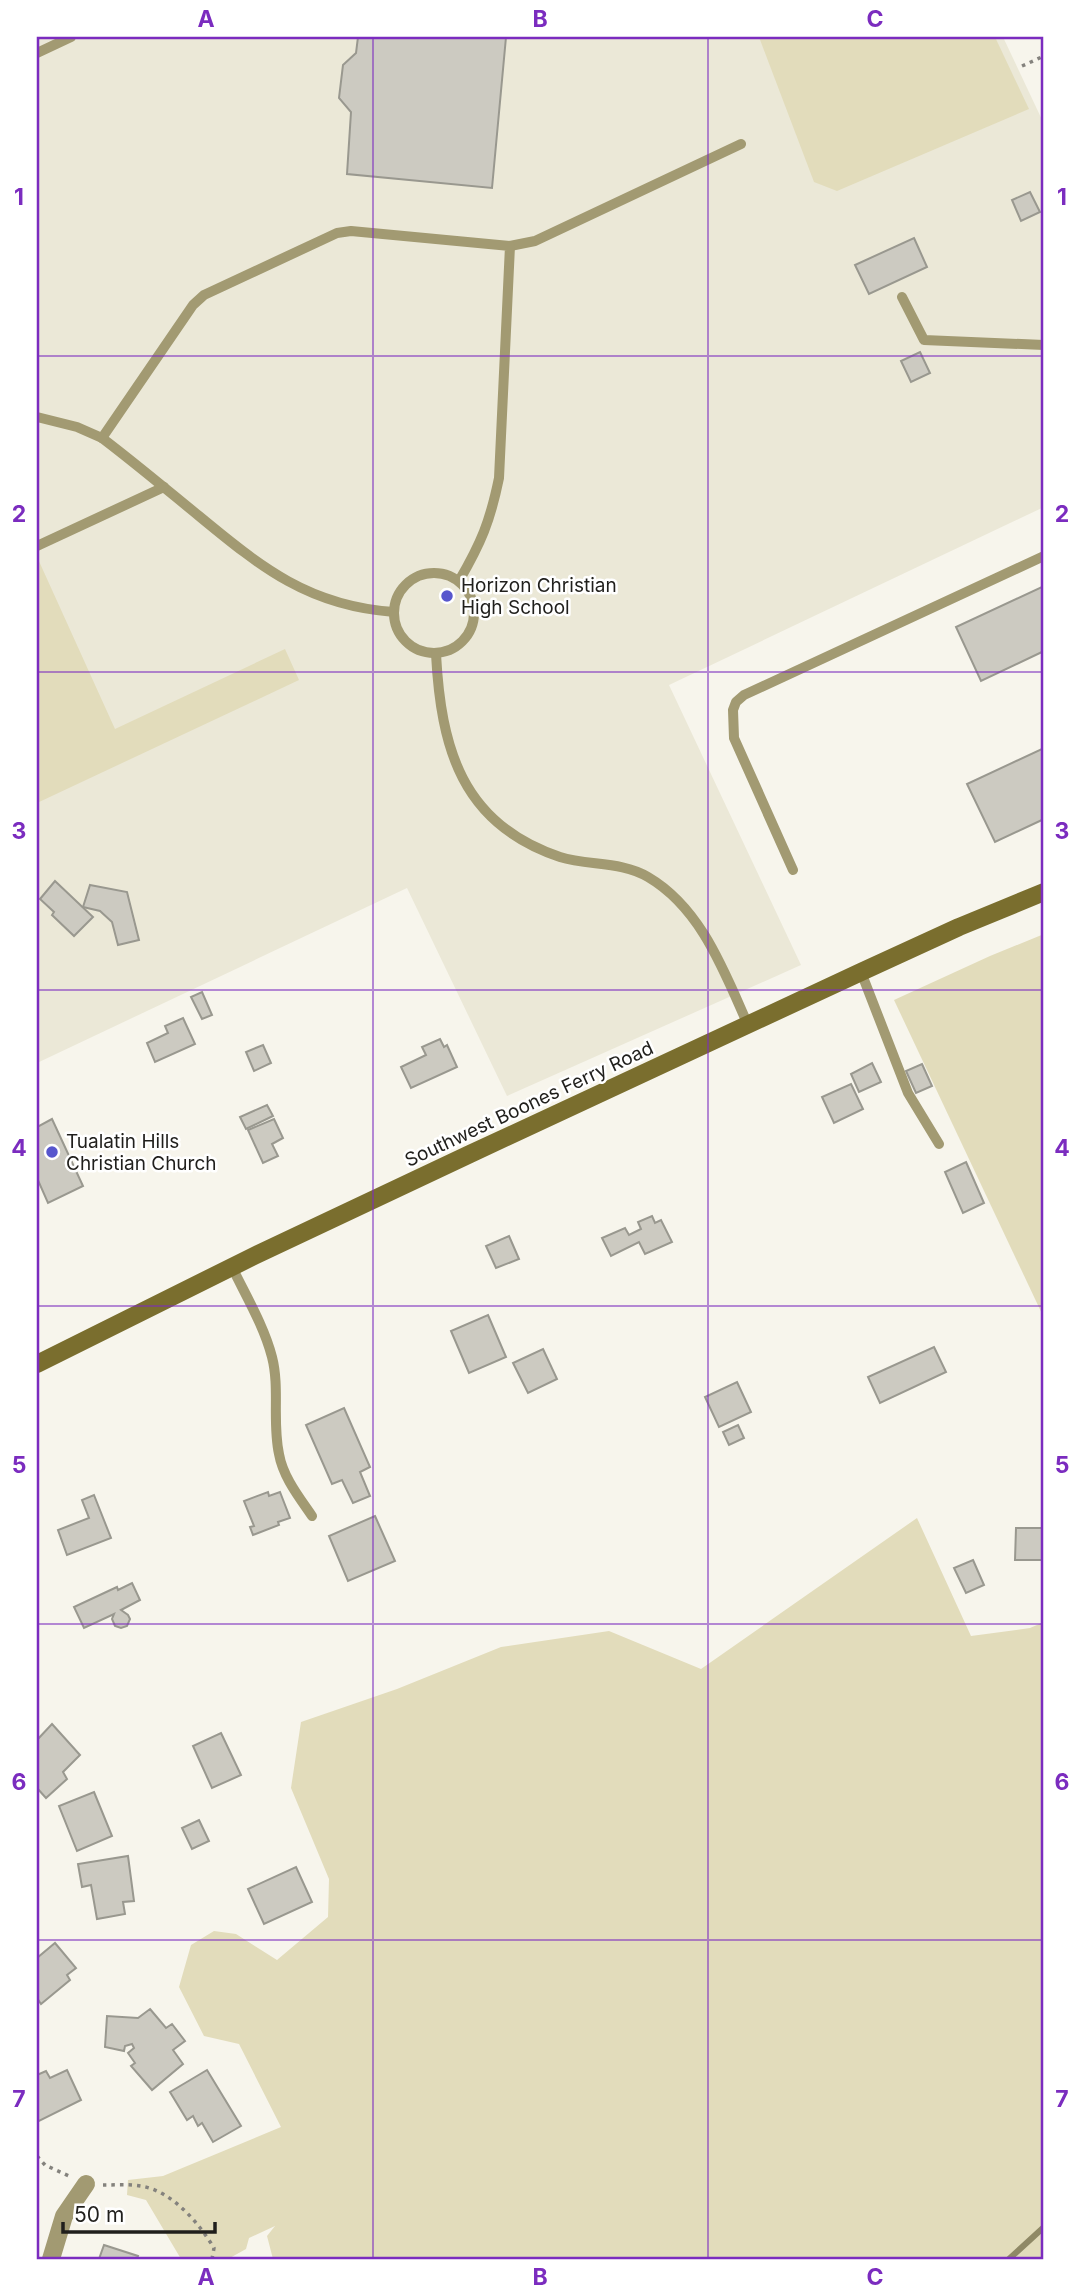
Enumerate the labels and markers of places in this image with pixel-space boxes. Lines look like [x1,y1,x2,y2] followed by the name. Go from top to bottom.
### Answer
[461,574,617,619] place label: Horizon Christian High School
[439,588,455,604] marker: Horizon Christian High School
[66,1130,217,1175] place label: Tualatin Hills Christian Church
[44,1144,60,1160] marker: Tualatin Hills Christian Church

